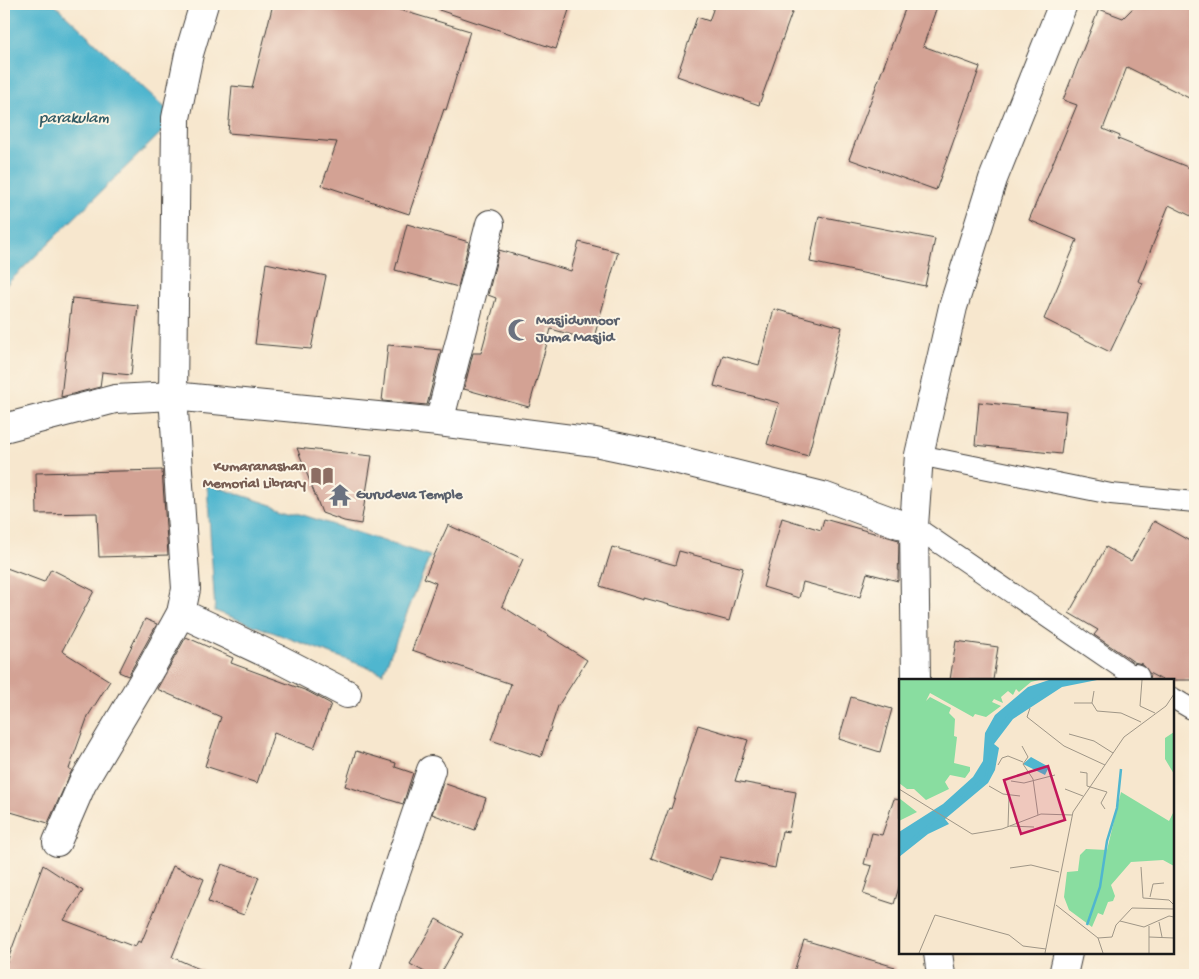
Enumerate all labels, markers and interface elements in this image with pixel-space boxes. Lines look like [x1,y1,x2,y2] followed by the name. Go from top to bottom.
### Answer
[39,110,109,129] water label: parakulam
[535,312,621,347] place label: Masjidunnoor Juma Masjid
[506,317,532,343] mosque icon: Masjidunnoor Juma Masjid
[203,458,307,493] place label: Kumaranashan Memorial Library
[309,463,335,489] library icon: Kumaranashan Memorial Library
[327,482,353,508] temple icon: Gurudeva Temple
[356,486,464,504] place label: Gurudeva Temple
[899,679,1174,954] inset map

